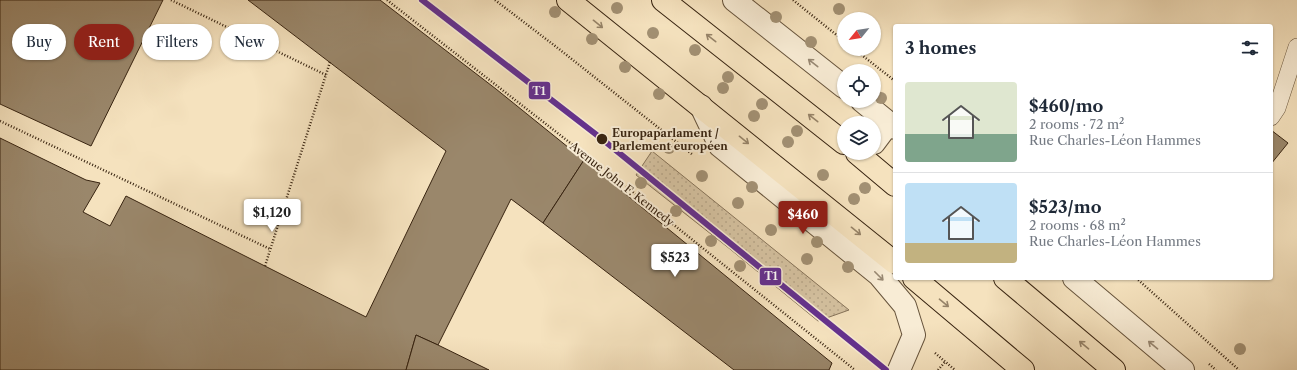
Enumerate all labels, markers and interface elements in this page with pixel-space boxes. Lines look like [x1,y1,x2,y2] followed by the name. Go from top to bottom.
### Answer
[837,12,881,56] north arrow
[837,12,881,160] map controls
[593,20,604,29] one-way arrow
[12,24,66,60] chip: Buy
[74,24,134,60] chip: Rent
[142,24,212,60] chip: Filters
[220,24,279,60] chip: New
[706,34,717,42] one-way arrow
[1239,37,1261,59] icon: filters
[905,38,976,58] text: 3 homes
[808,58,819,67] one-way arrow
[837,64,881,108] button: locate
[528,81,551,100] line badge: T1
[532,84,546,98] text: T1
[1029,96,1103,116] text: $460/mo
[937,98,985,146] icon: home
[808,114,819,123] one-way arrow
[837,116,881,160] button: layers
[1029,116,1124,132] text: 2 rooms · 72 m²
[612,126,728,153] place label: Europaparlament / Parlement européen
[595,132,609,146] marker: Europaparlament / Parlement européen
[1029,132,1201,148] text: Rue Charles-Léon Hammes
[738,136,749,145] one-way arrow
[566,138,678,230] street label: Avenue John F. Kennedy
[1029,197,1101,217] text: $523/mo
[239,199,305,233] pin: $1,120
[937,199,985,247] icon: home
[779,201,827,235] pin: $460
[253,204,291,220] text: $1,120
[787,206,819,222] text: $460
[1029,217,1126,233] text: 2 rooms · 68 m²
[850,226,861,235] one-way arrow
[1029,233,1201,249] text: Rue Charles-Léon Hammes
[651,244,699,278] pin: $523
[660,249,690,265] text: $523
[759,267,782,286] line badge: T1
[764,269,778,283] text: T1
[874,271,884,280] one-way arrow
[938,299,949,308] one-way arrow
[1079,340,1090,349] one-way arrow
[1148,340,1158,349] one-way arrow

